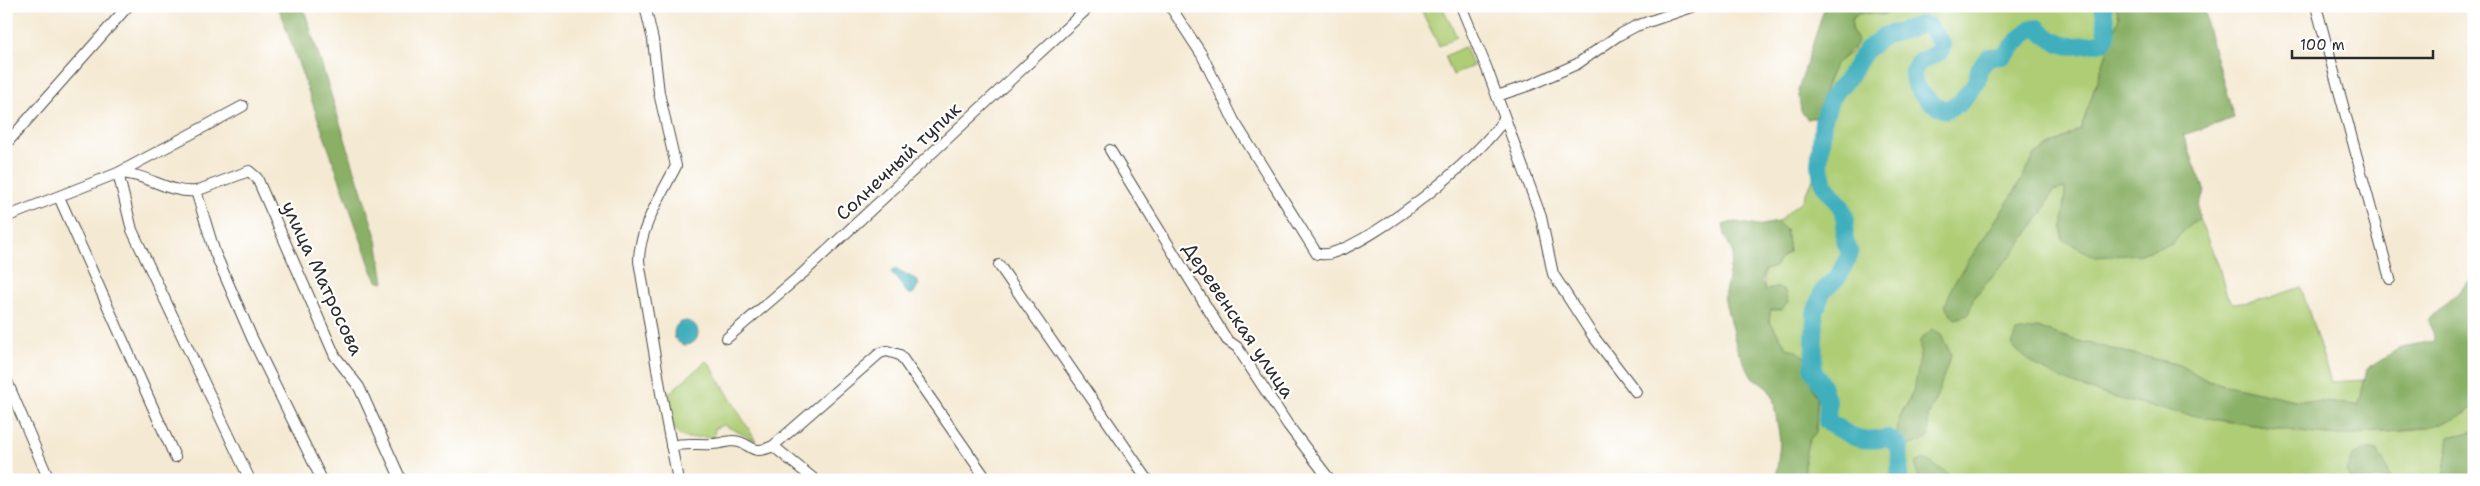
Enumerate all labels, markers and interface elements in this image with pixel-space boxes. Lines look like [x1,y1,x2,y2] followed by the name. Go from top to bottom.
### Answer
[2292,28,2434,60] scale bar
[2300,35,2345,55] text: 100 m
[830,97,966,226] street label: Солнечный тупик
[276,197,369,360] street label: улица Матросова
[1177,237,1300,403] street label: Деревенская улица

